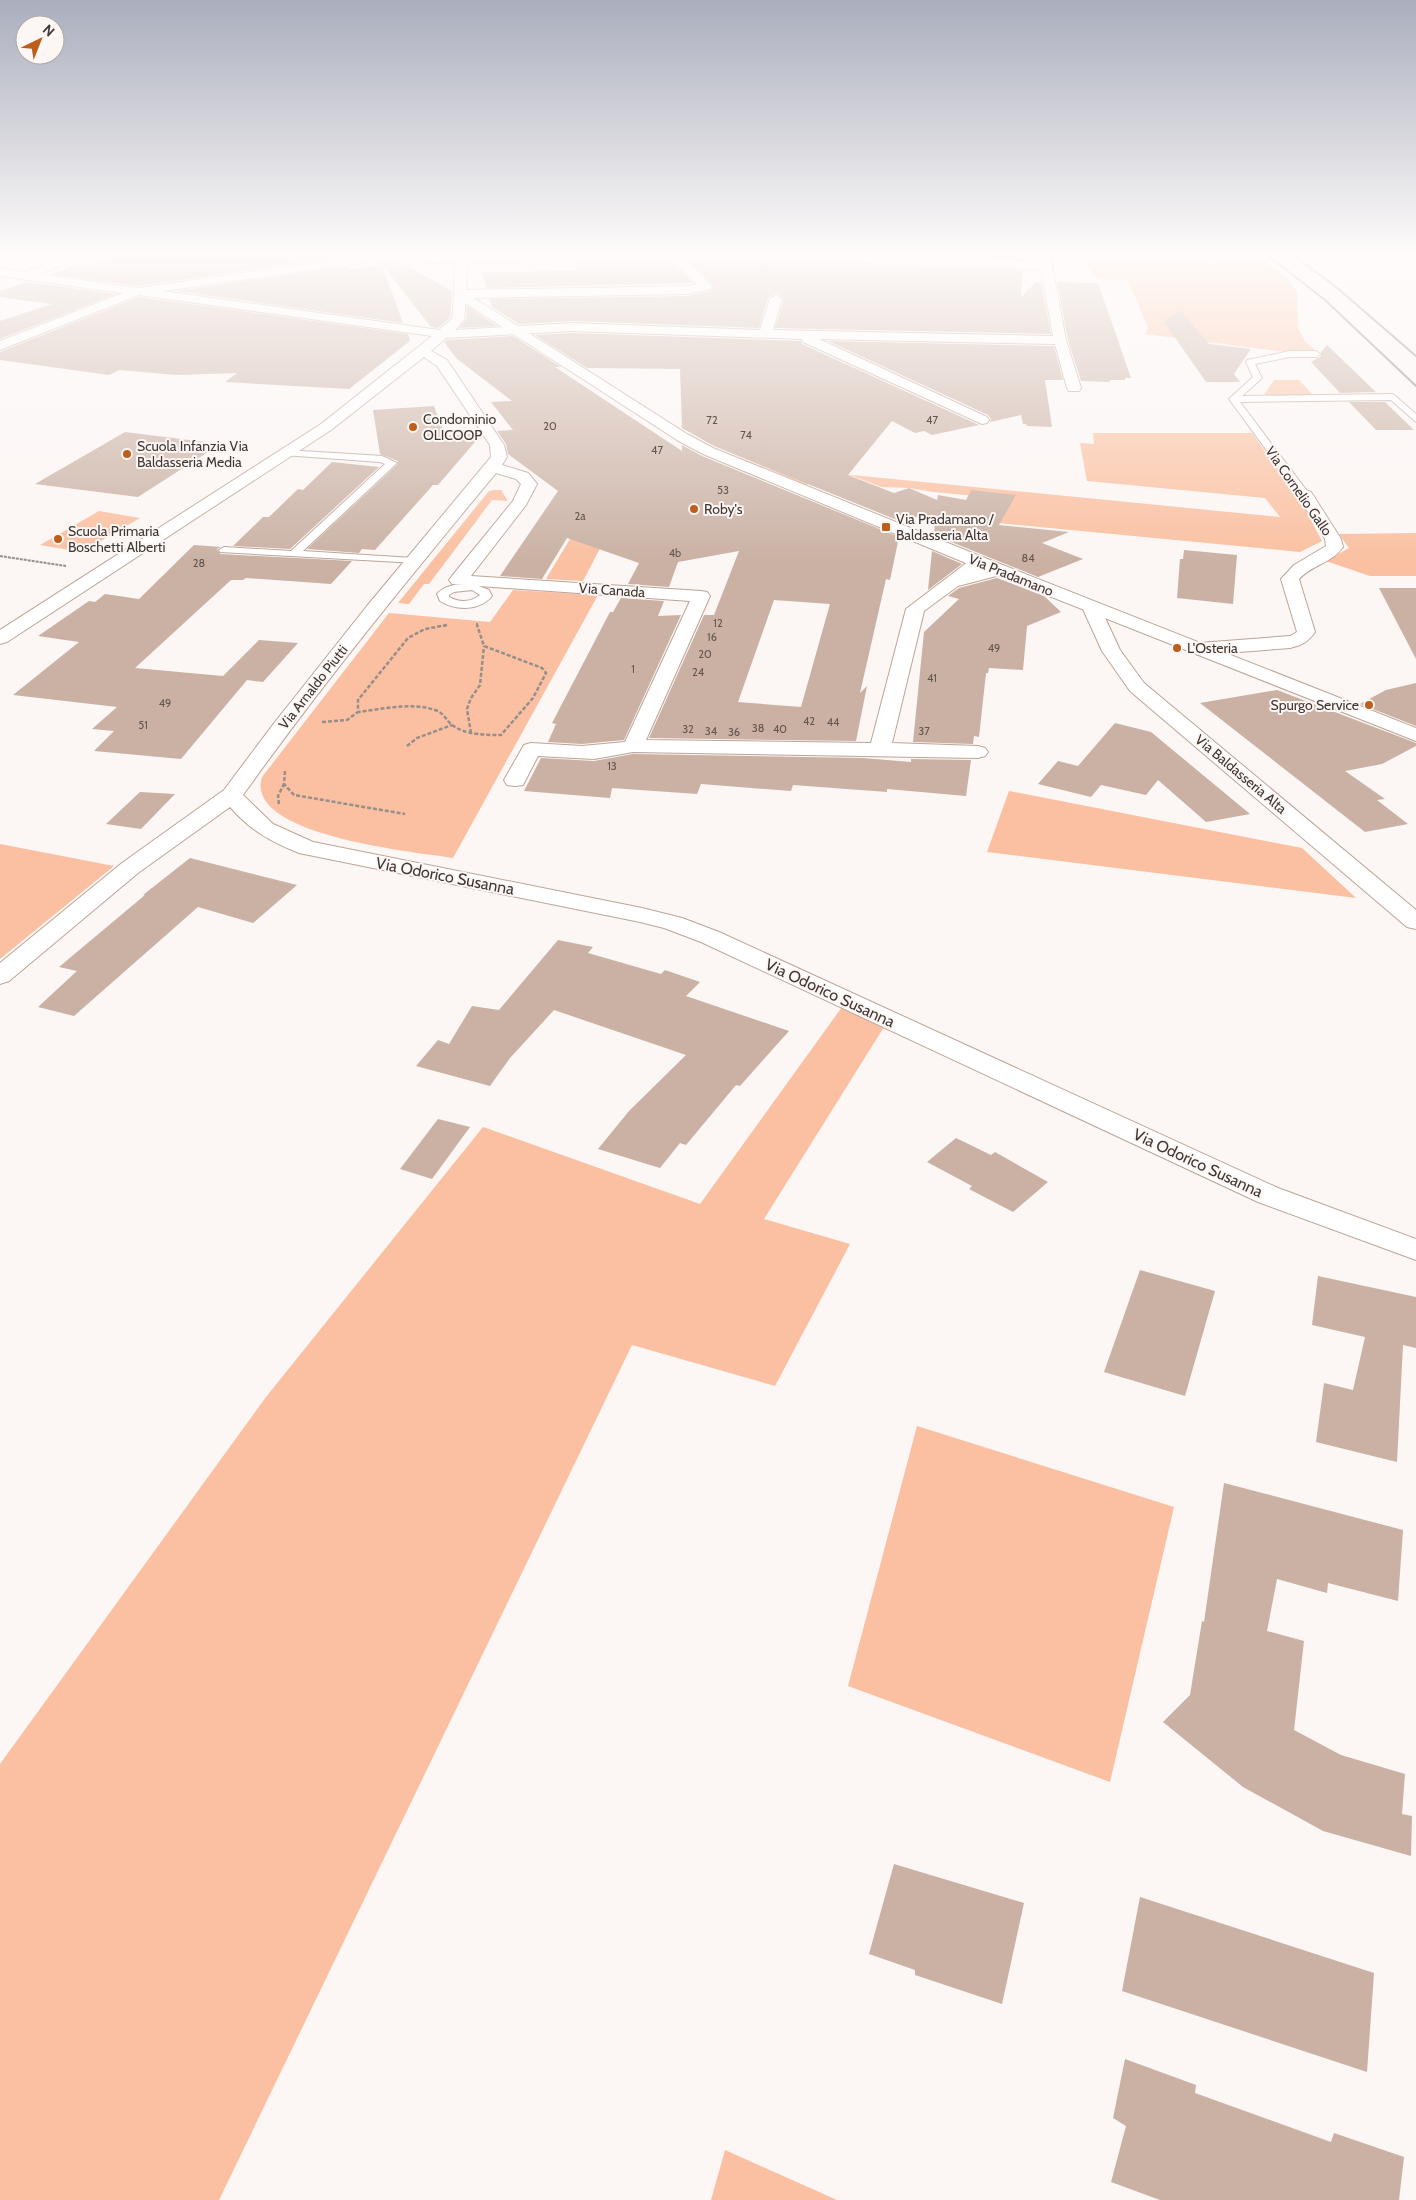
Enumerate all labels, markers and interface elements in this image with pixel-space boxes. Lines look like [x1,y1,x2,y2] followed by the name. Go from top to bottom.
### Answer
[15,15,65,65] north arrow
[39,21,59,40] text: N
[423,410,496,444] place label: Condominio OLICOOP
[706,413,718,427] house number: 72
[926,413,938,427] house number: 47
[543,419,557,433] house number: 20
[407,421,419,433] marker: Condominio OLICOOP
[740,428,752,442] house number: 74
[137,437,249,471] place label: Scuola Infanzia Via Baldasseria Media
[651,443,663,457] house number: 47
[1262,443,1337,539] street label: Via Cornelio Gallo
[121,448,133,460] marker: Scuola Infanzia Via Baldasseria Media
[717,483,729,497] house number: 53
[704,500,743,518] place label: Roby's
[688,503,700,515] marker: Roby's
[574,509,586,523] house number: 2a
[896,510,994,544] place label: Via Pradamano / Baldasseria Alta
[880,521,892,533] marker: Via Pradamano / Baldasseria Alta
[68,522,165,556] place label: Scuola Primaria Boschetti Alberti
[52,533,64,545] marker: Scuola Primaria Boschetti Alberti
[669,546,681,560] house number: 4b
[966,550,1056,600] street label: Via Pradamano
[1021,551,1035,565] house number: 84
[193,556,205,570] house number: 28
[578,579,646,601] street label: Via Canada
[713,616,723,630] house number: 12
[707,630,717,644] house number: 16
[1187,639,1238,657] place label: L'Osteria
[274,641,352,733] street label: Via Arnaldo Piutti
[988,641,1000,655] house number: 49
[1171,642,1183,654] marker: L'Osteria
[698,647,712,661] house number: 20
[631,662,635,676] house number: 1
[692,665,705,679] house number: 24
[927,671,937,685] house number: 41
[159,696,171,710] house number: 49
[1271,696,1359,714] place label: Spurgo Service
[1363,699,1375,711] marker: Spurgo Service
[803,714,815,728] house number: 42
[827,715,840,729] house number: 44
[138,718,148,732] house number: 51
[752,721,764,735] house number: 38
[682,722,694,736] house number: 32
[773,722,787,736] house number: 40
[705,724,718,738] house number: 34
[918,724,930,738] house number: 37
[728,725,740,739] house number: 36
[1192,730,1291,818] street label: Via Baldasseria Alta
[607,759,617,773] house number: 13
[374,853,516,899] street label: Via Odorico Susanna
[762,955,898,1031] street label: Via Odorico Susanna
[1130,1125,1266,1201] street label: Via Odorico Susanna

